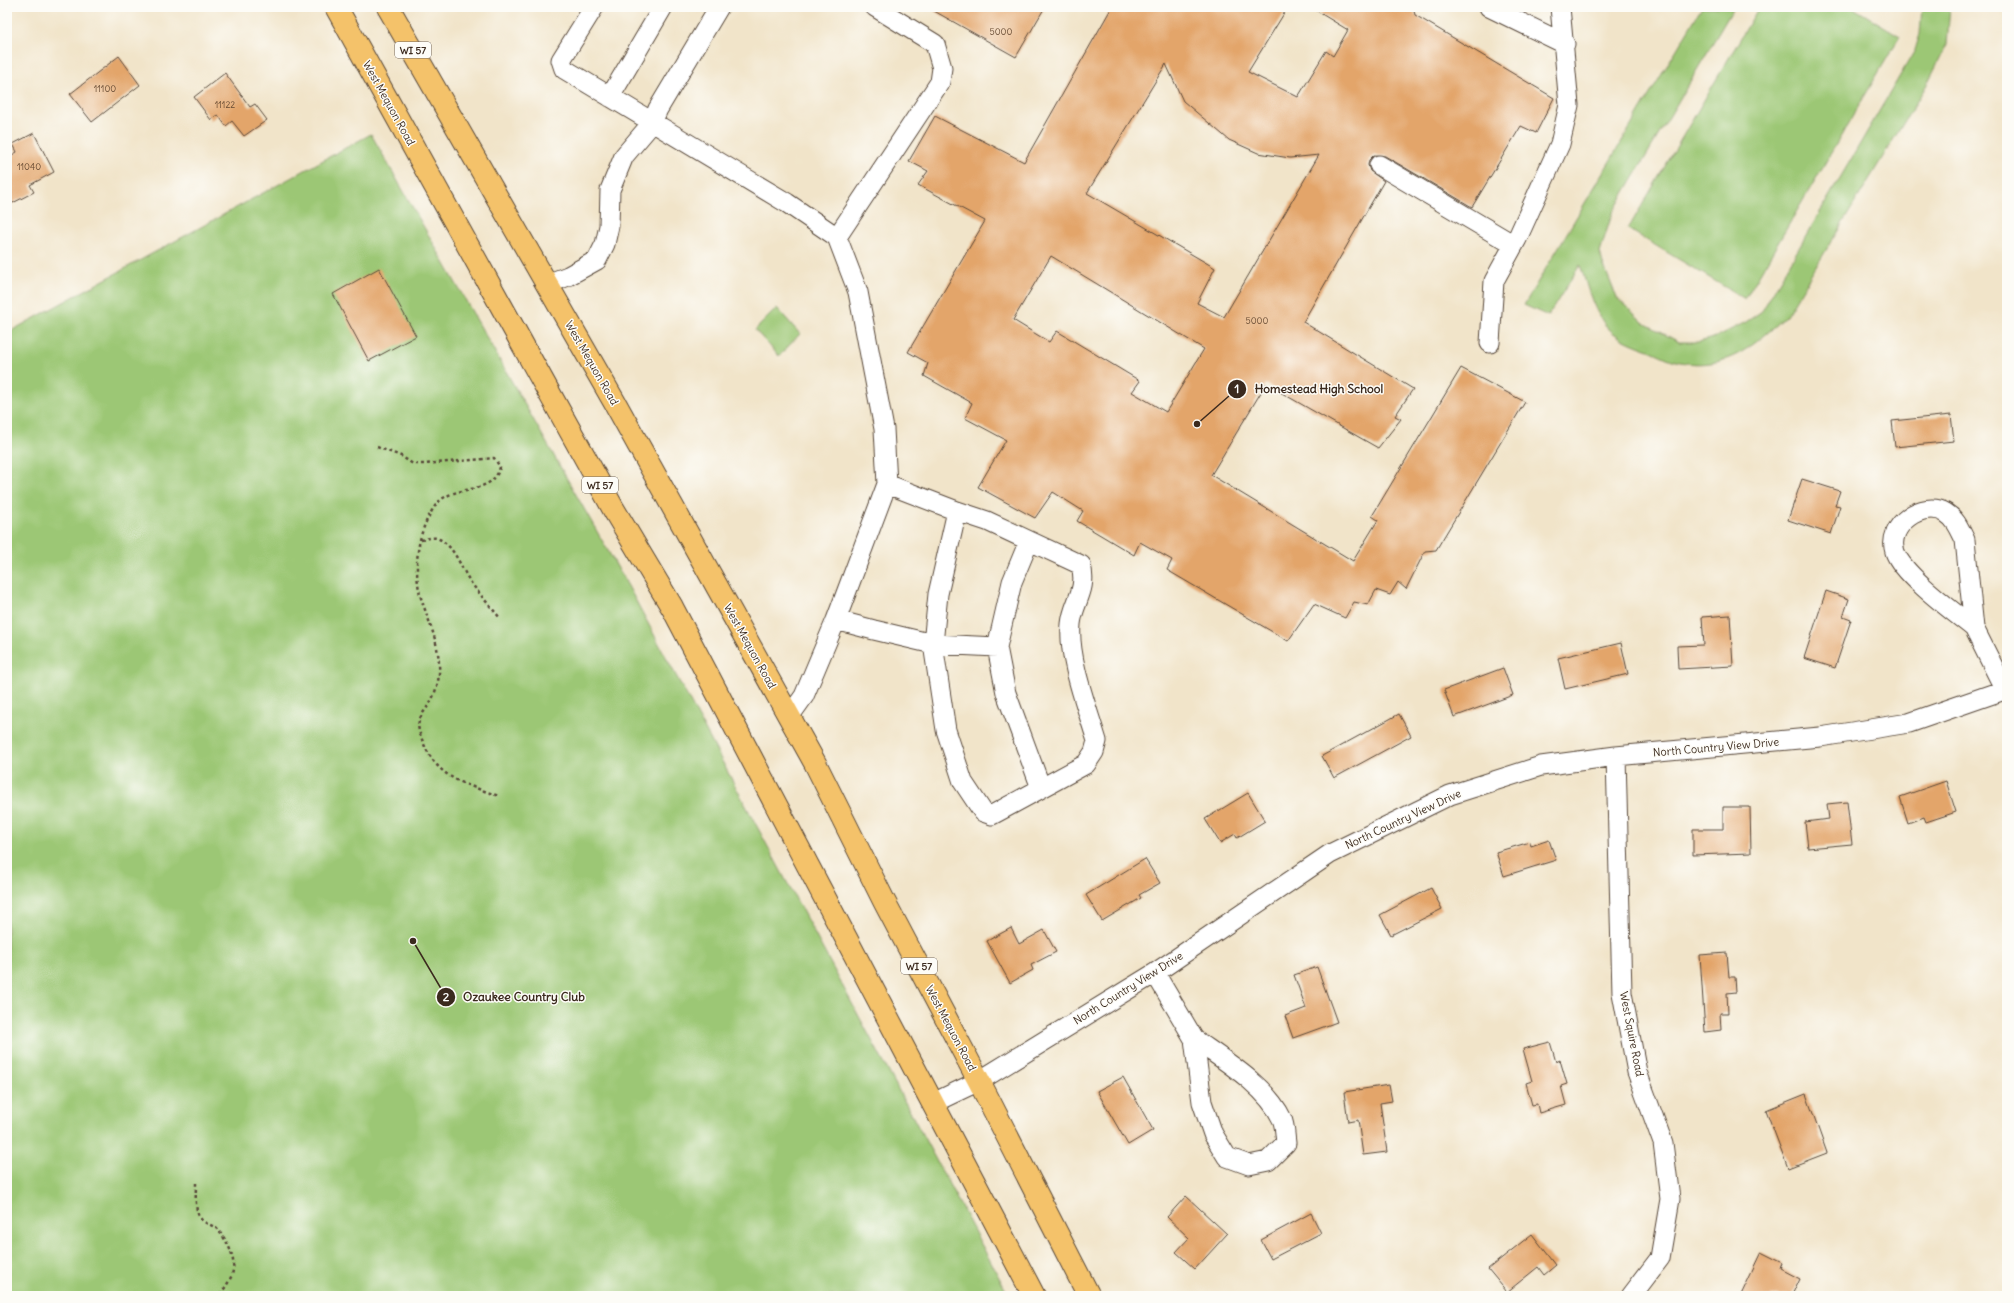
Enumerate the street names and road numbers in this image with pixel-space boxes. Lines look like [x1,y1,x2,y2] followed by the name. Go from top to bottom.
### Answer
[395,42,431,58] road number: WI 57
[360,58,418,148] street label: West Mequon Road
[562,318,622,408] street label: West Mequon Road
[582,477,618,493] road number: WI 57
[721,601,779,691] street label: West Mequon Road
[1652,735,1780,759] street label: North Country View Drive
[1343,786,1463,852] street label: North Country View Drive
[1071,949,1185,1027] street label: North Country View Drive
[901,958,937,974] road number: WI 57
[923,983,980,1074] street label: West Mequon Road
[1617,990,1647,1078] street label: West Squire Road

